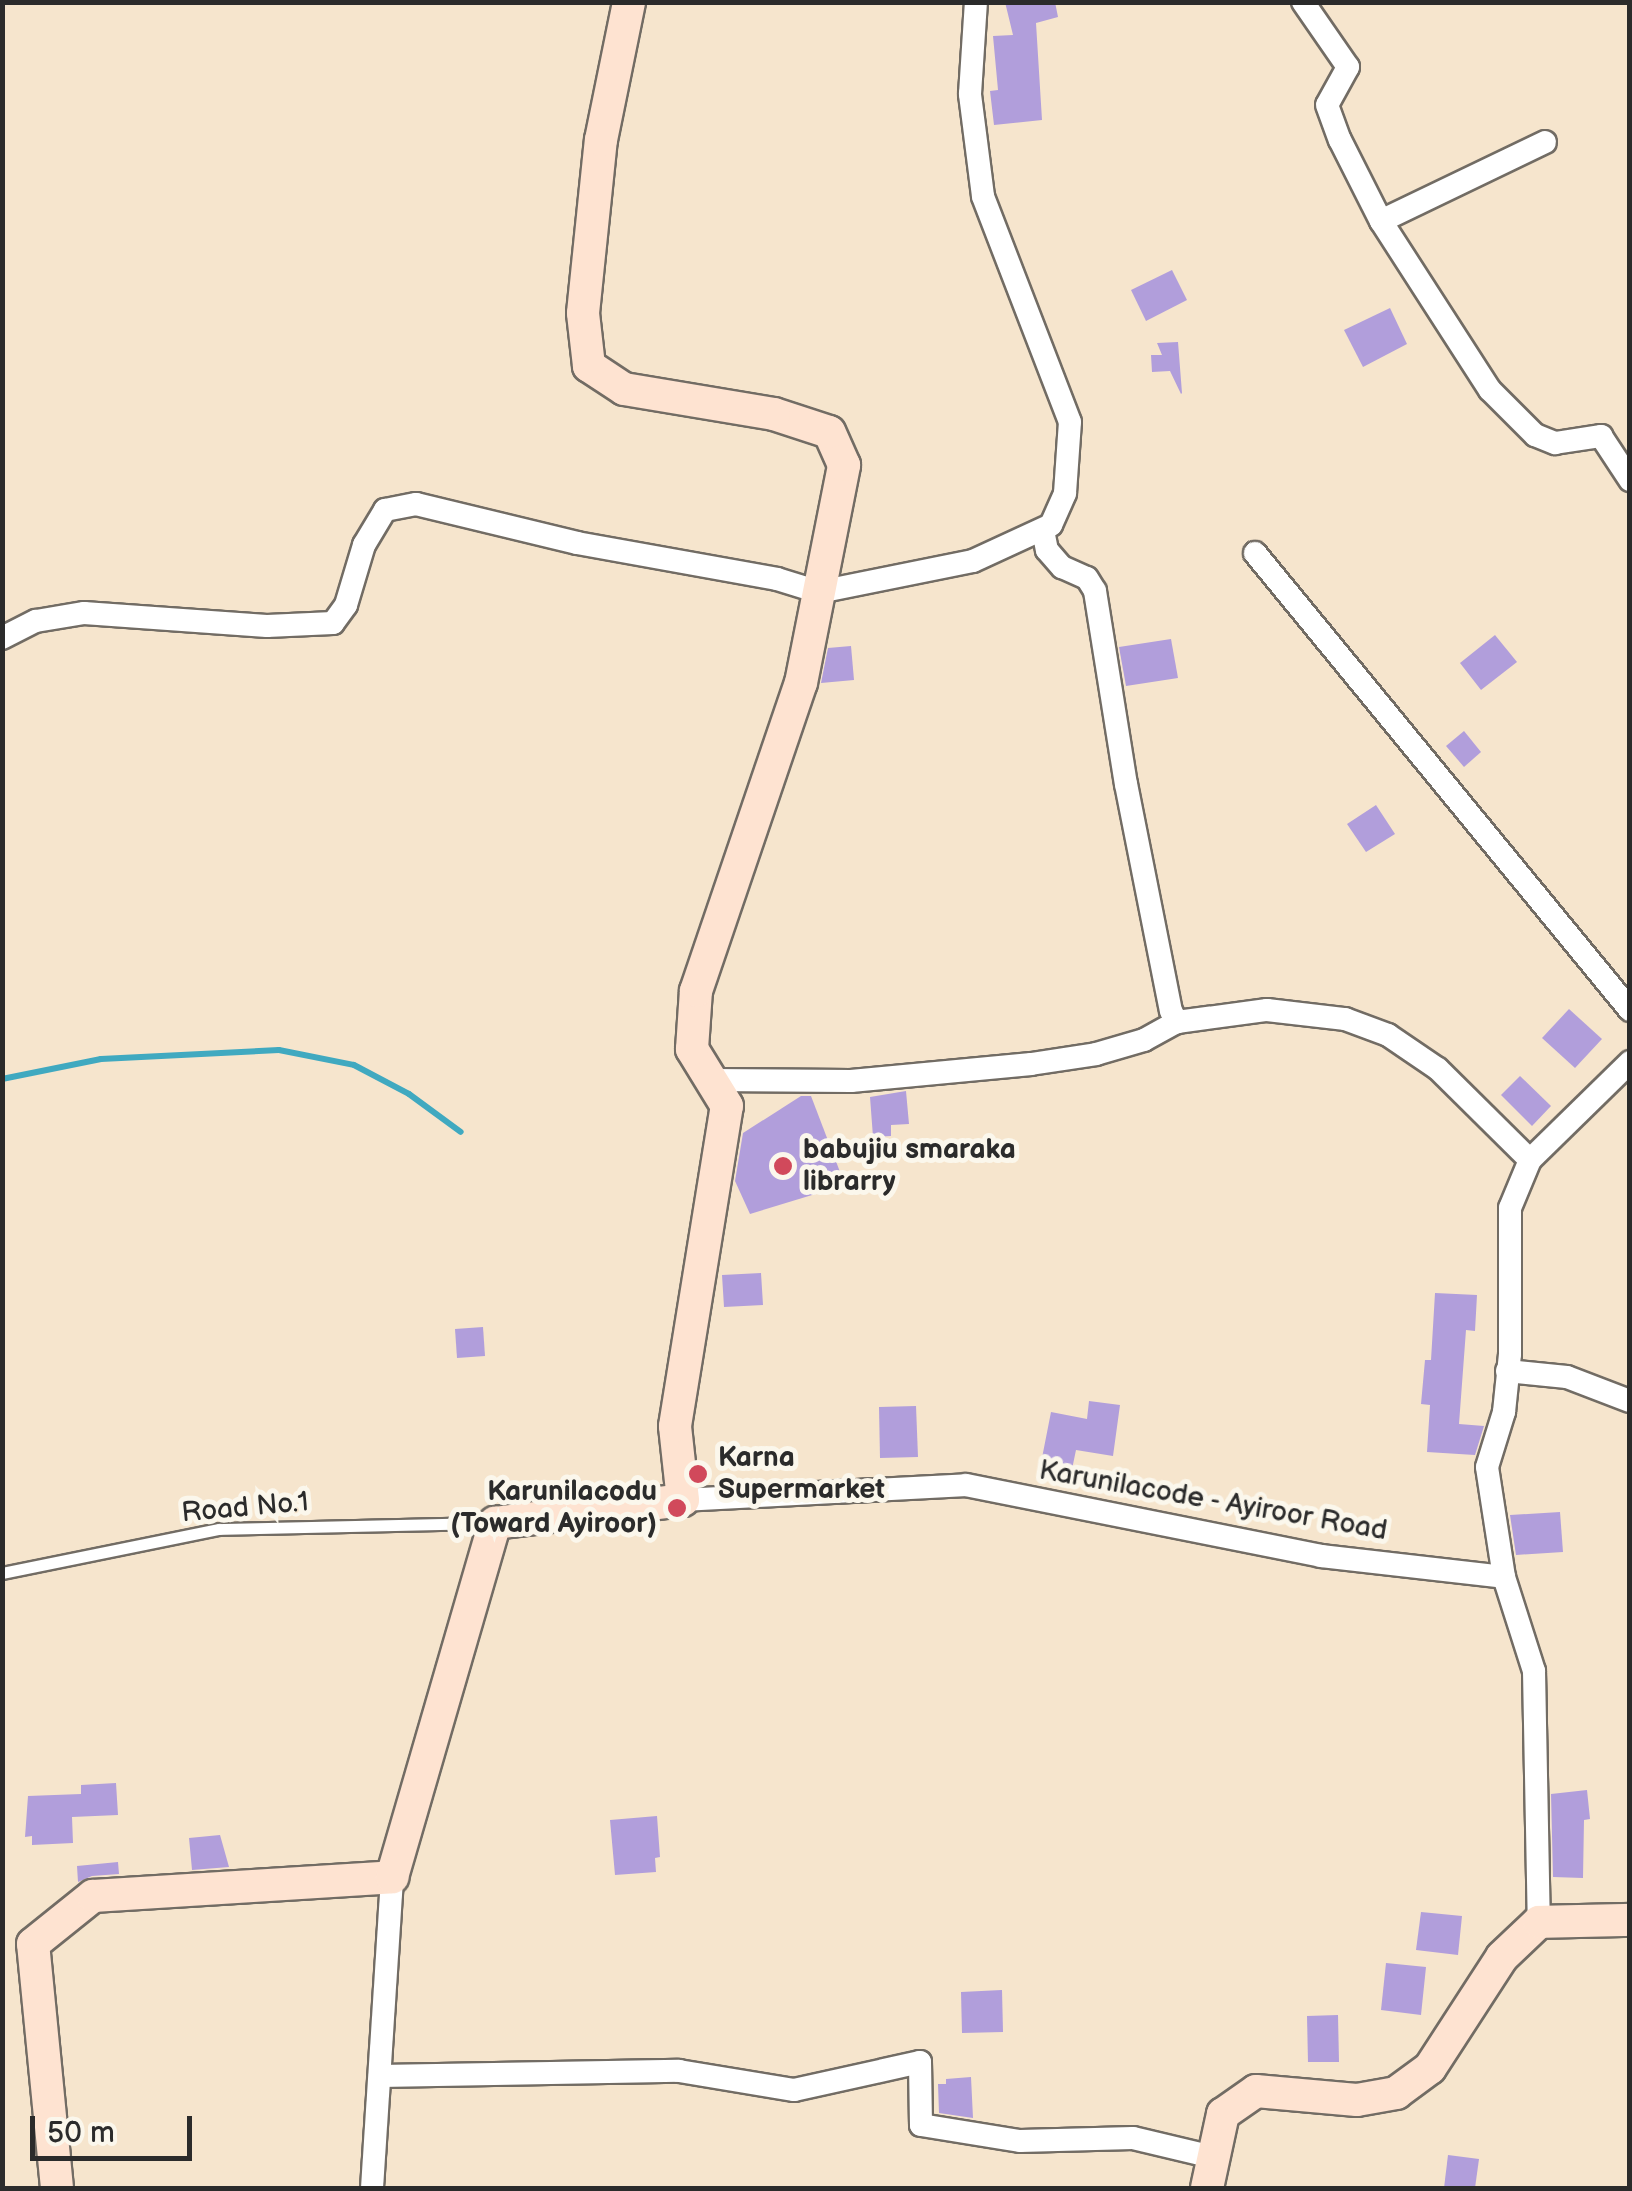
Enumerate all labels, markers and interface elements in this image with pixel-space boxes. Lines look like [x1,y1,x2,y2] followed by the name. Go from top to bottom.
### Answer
[803,1133,1016,1199] place label: babujiu smaraka librarry
[772,1155,794,1177] marker: babujiu smaraka librarry
[718,1441,885,1507] place label: Karna Supermarket
[1035,1454,1391,1548] street label: Karunilacode - Ayiroor Road
[687,1463,709,1485] marker: Karna Supermarket
[450,1475,657,1541] place label: Karunilacodu (Toward Ayiroor)
[180,1486,310,1530] street label: Road No.1
[666,1497,688,1519] marker: Karunilacodu (Toward Ayiroor)
[35,2096,198,2158] scale bar
[47,2115,115,2151] text: 50 m

